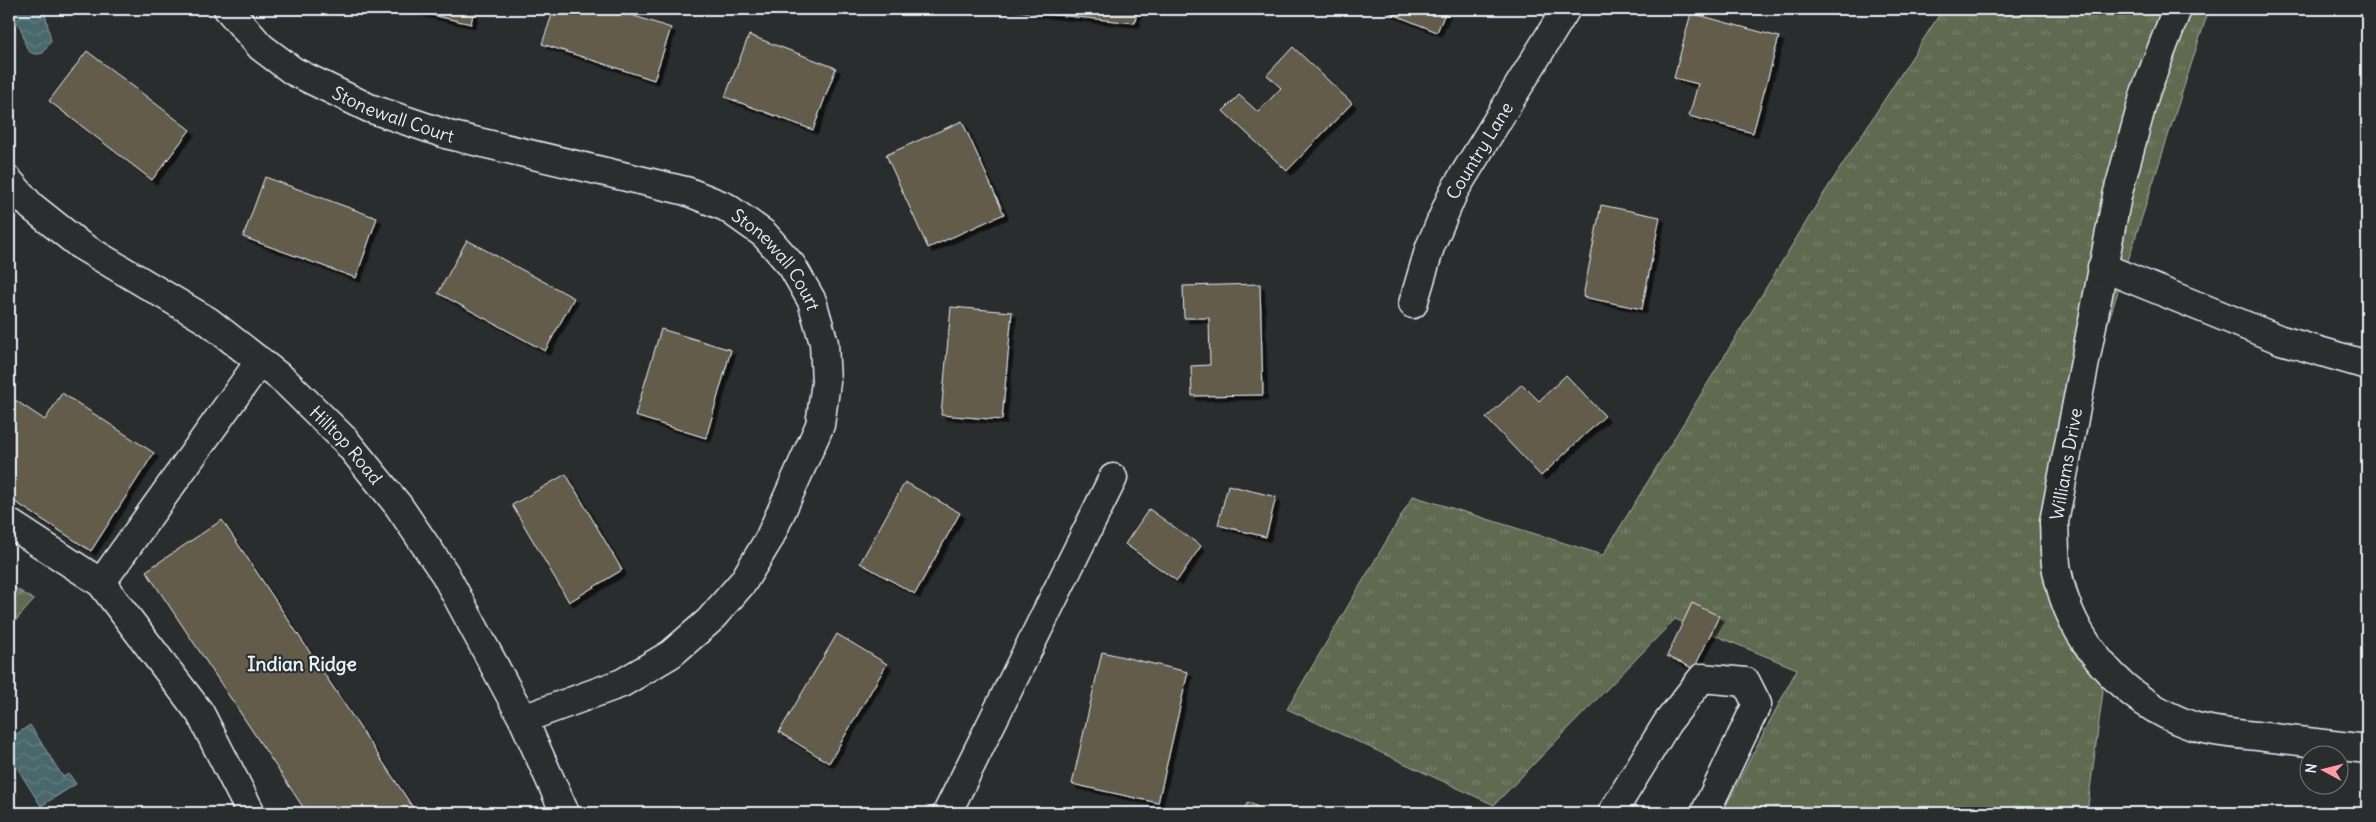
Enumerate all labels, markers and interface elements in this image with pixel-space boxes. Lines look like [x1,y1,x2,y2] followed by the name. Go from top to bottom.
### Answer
[329,81,457,147] street label: Stonewall Court
[1440,97,1518,203] street label: Country Lane
[727,203,826,313] street label: Stonewall Court
[305,401,388,489] street label: Hilltop Road
[2045,406,2087,522] street label: Williams Drive
[247,652,357,676] district label: Indian Ridge
[2298,744,2348,794] north arrow
[2302,763,2321,774] text: N

